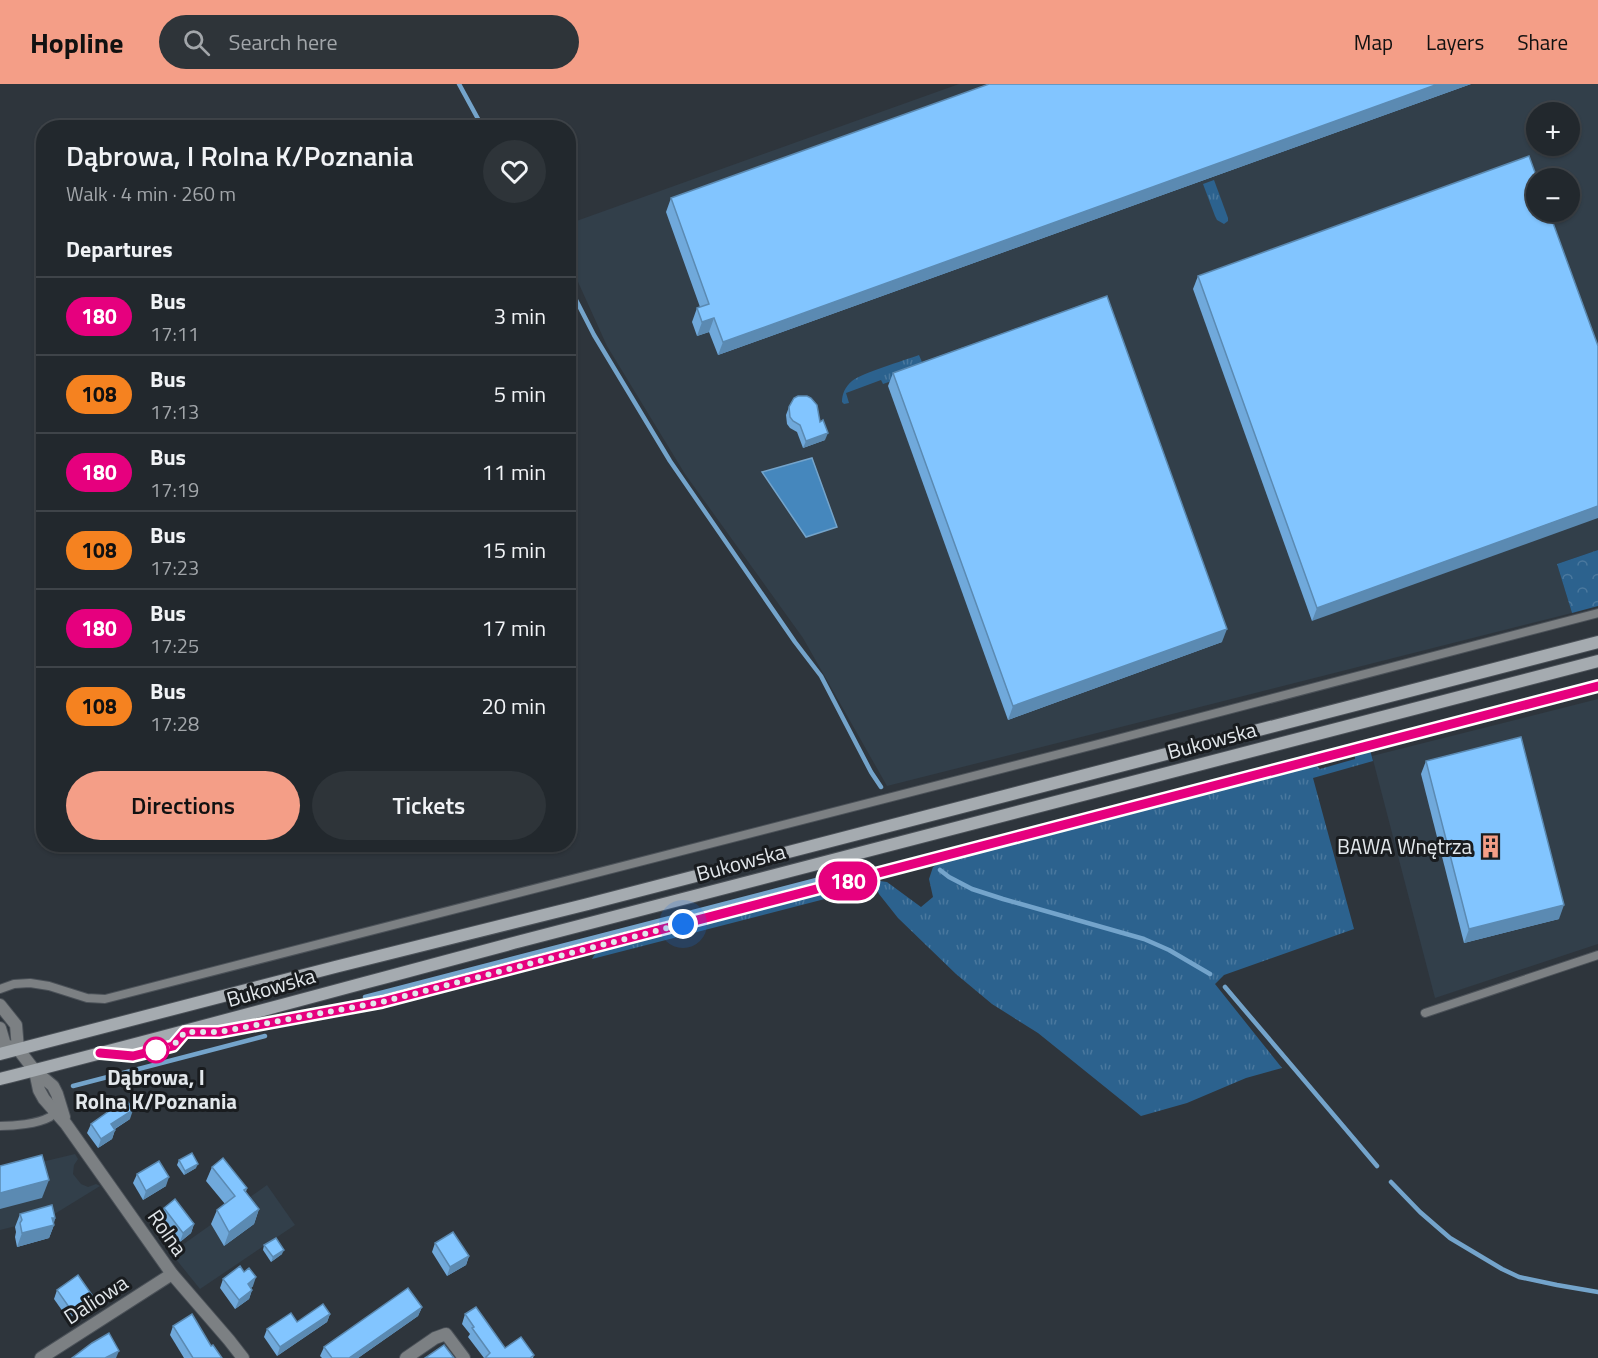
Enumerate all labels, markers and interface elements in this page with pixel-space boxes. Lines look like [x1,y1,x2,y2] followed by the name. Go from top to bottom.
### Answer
[159,15,579,69] search box
[30,21,123,64] text: Hopline
[228,25,338,59] text: Search here
[180,26,213,59] icon: search
[1354,26,1393,58] text: Map
[1426,26,1484,58] text: Layers
[1517,26,1568,58] text: Share
[1526,102,1580,222] map controls
[1526,102,1580,156] button: +
[66,134,414,177] text: Dąbrowa, I Rolna K/Poznania
[483,140,546,203] button: heart
[1526,168,1580,222] button: −
[66,178,236,209] text: Walk · 4 min · 260 m
[66,232,173,266] text: Departures
[150,284,186,318] text: Bus
[494,299,546,333] text: 3 min
[81,300,117,332] text: 180
[150,318,199,349] text: 17:11
[150,362,186,396] text: Bus
[494,377,546,411] text: 5 min
[81,378,117,410] text: 108
[150,396,199,427] text: 17:13
[150,440,186,474] text: Bus
[481,455,546,489] text: 11 min
[81,456,117,488] text: 180
[150,474,199,505] text: 17:19
[150,518,186,552] text: Bus
[481,533,546,567] text: 15 min
[81,534,117,566] text: 108
[150,552,199,583] text: 17:23
[150,596,186,630] text: Bus
[481,611,546,645] text: 17 min
[81,612,117,644] text: 180
[150,630,199,661] text: 17:25
[150,674,186,708] text: Bus
[481,689,546,723] text: 20 min
[81,690,117,722] text: 108
[150,708,199,739] text: 17:28
[1164,713,1260,767] street label: Bukowska
[66,771,300,840] button: Directions
[312,771,546,840] button: Tickets
[1337,830,1472,862] place label: BAWA Wnętrza
[1477,834,1503,860] building icon: BAWA Wnętrza
[693,835,789,889] street label: Bukowska
[814,862,882,900] line badge: 180
[830,865,866,897] text: 180
[668,909,698,939] your location
[223,959,319,1015] street label: Bukowska
[143,1037,169,1063] marker: Dąbrowa, I Rolna K/Poznania
[75,1061,237,1117] place label: Dąbrowa, I Rolna K/Poznania
[140,1203,196,1263] street label: Rolna
[57,1266,134,1332] street label: Daliowa

